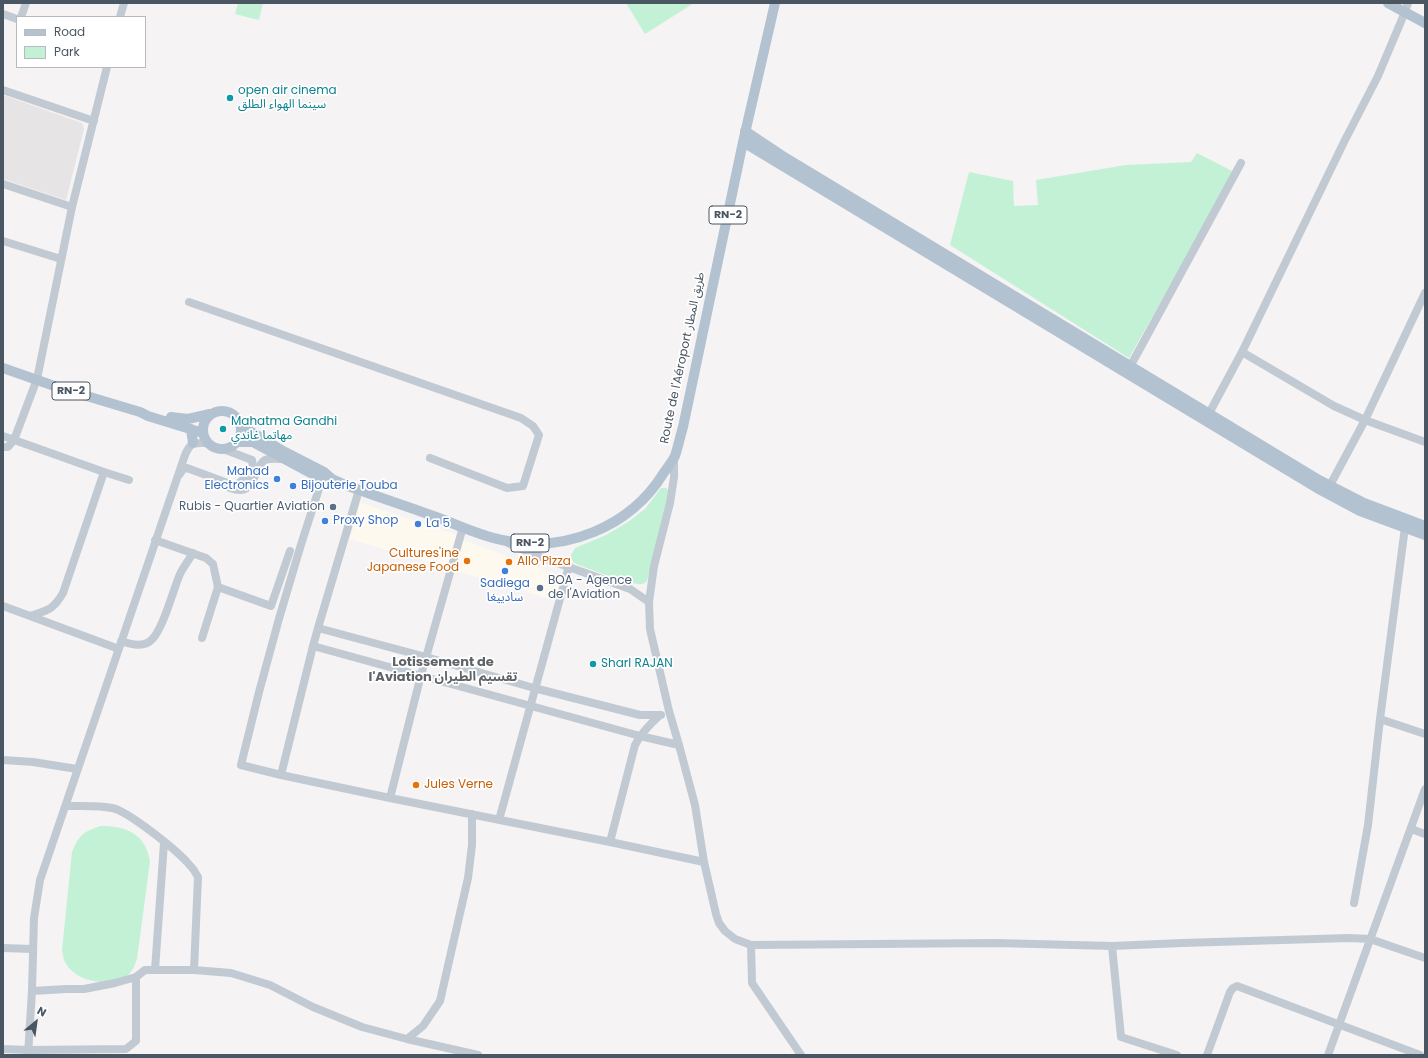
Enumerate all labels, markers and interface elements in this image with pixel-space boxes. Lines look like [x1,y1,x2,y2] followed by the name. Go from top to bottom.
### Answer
[16,16,146,68] legend
[54,23,85,40] text: Road
[54,43,80,60] text: Park
[238,84,337,112] place label: open air cinema سينما الهواء الطلق
[225,93,235,103] marker: open air cinema سينما الهواء الطلق
[709,206,747,224] road number: RN-2
[658,271,708,445] street label: Route de l'Aéroport طريق المطار
[52,382,90,400] road number: RN-2
[231,415,337,443] place label: Mahatma Gandhi مهاتما غاندي
[218,424,228,434] marker: Mahatma Gandhi مهاتما غاندي
[204,465,269,493] place label: Mahad Electronics
[272,474,282,484] marker: Mahad Electronics
[301,479,398,493] place label: Bijouterie Touba
[288,481,298,491] marker: Bijouterie Touba
[179,500,325,514] place label: Rubis - Quartier Aviation
[328,502,338,512] marker: Rubis - Quartier Aviation
[333,514,398,528] place label: Proxy Shop
[320,516,330,526] marker: Proxy Shop
[426,517,450,531] place label: La 5
[413,519,423,529] marker: La 5
[511,534,549,552] road number: RN-2
[367,547,459,575] place label: Cultures'ine Japanese Food
[517,555,571,569] place label: Allo Pizza
[462,556,472,566] marker: Cultures'ine Japanese Food
[504,557,514,567] marker: Allo Pizza
[500,566,510,576] marker: Sadiega سادييغا
[548,574,632,602] place label: BOA - Agence de l'Aviation
[480,577,530,605] place label: Sadiega سادييغا
[535,583,545,593] marker: BOA - Agence de l'Aviation
[369,655,517,686] district label: Lotissement de l'Aviation تقسيم الطيران
[601,657,673,671] place label: Sharl RAJAN
[588,659,598,669] marker: Sharl RAJAN
[424,778,493,792] place label: Jules Verne
[411,780,421,790] marker: Jules Verne
[16,1002,56,1042] north arrow
[34,1003,49,1021] text: N

